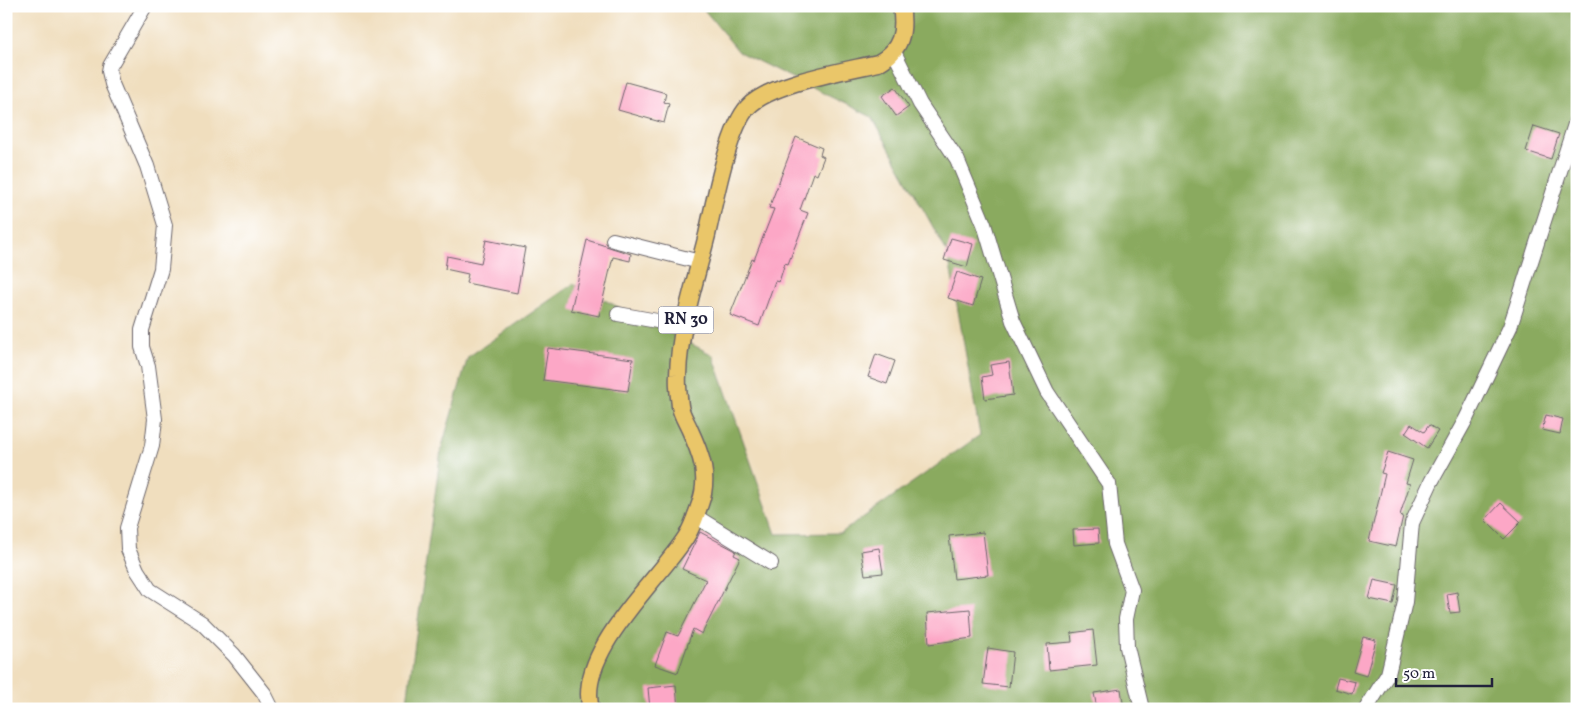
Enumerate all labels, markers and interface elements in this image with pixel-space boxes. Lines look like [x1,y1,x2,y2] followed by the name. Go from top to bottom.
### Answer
[658,306,714,334] road number: RN 30
[1396,655,1492,687] scale bar
[1403,664,1435,685] text: 50 m

